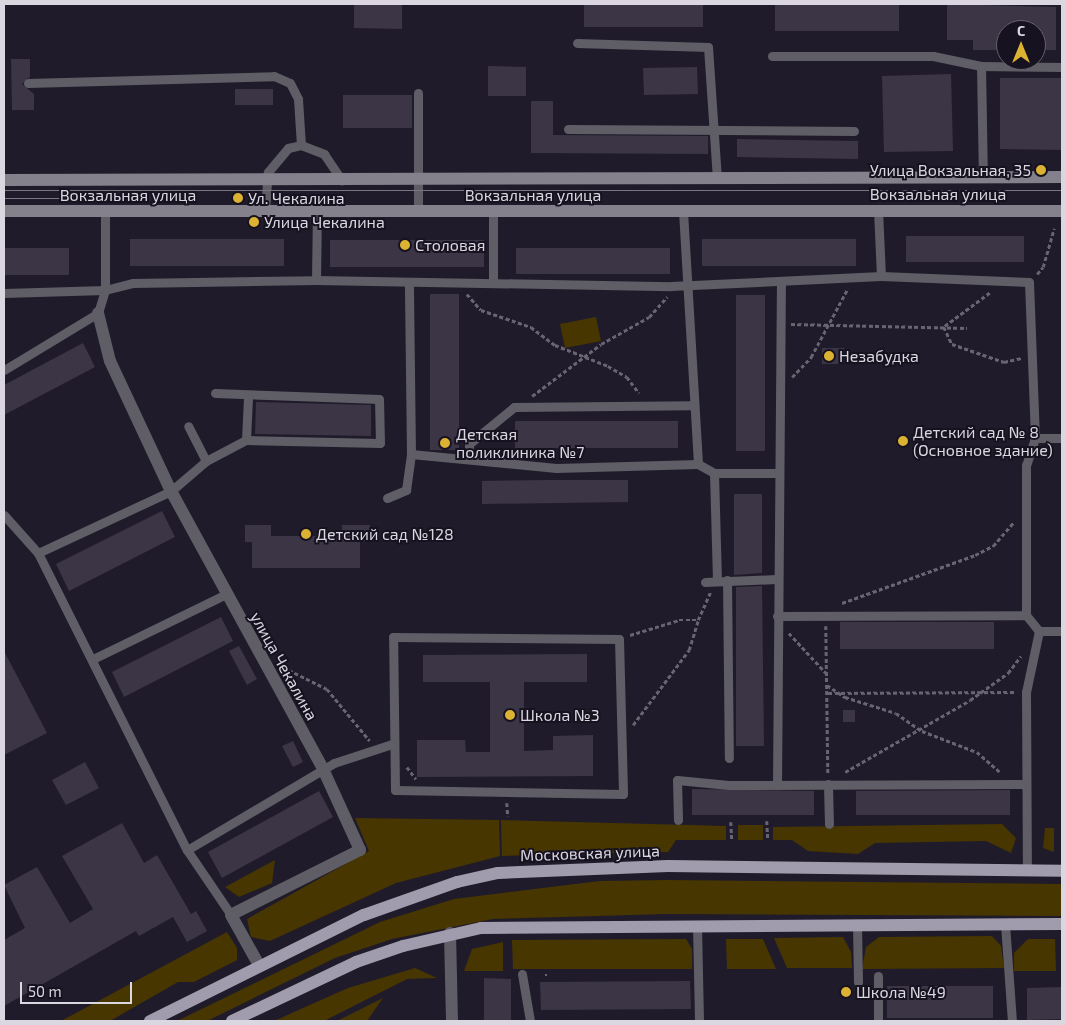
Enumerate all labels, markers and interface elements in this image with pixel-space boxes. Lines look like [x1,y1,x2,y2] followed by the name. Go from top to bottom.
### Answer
[996,20,1046,70] north arrow
[1017,22,1025,39] text: С
[870,160,1031,180] place label: Улица Вокзальная, 35
[1035,164,1047,176] marker: Улица Вокзальная, 35
[870,184,1006,204] street label: Вокзальная улица
[60,185,196,205] street label: Вокзальная улица
[465,185,601,205] street label: Вокзальная улица
[248,188,345,208] place label: Ул. Чекалина
[232,192,244,204] marker: Ул. Чекалина
[264,212,385,232] place label: Улица Чекалина
[248,216,260,228] marker: Улица Чекалина
[415,235,485,255] place label: Столовая
[399,239,411,251] marker: Столовая
[839,346,919,366] place label: Незабудка
[823,350,835,362] marker: Незабудка
[913,422,1053,460] place label: Детский сад № 8 (Основное здание)
[456,424,585,462] place label: Детская поликлиника №7
[897,435,909,447] marker: Детский сад № 8 (Основное здание)
[438,436,452,450] marker: Детская поликлиника №7
[316,524,454,544] place label: Детский сад №128
[300,528,312,540] marker: Детский сад №128
[246,609,322,723] street label: улица Чекалина
[520,705,600,725] place label: Школа №3
[504,709,516,721] marker: Школа №3
[520,841,660,865] street label: Московская улица
[22,972,135,1004] scale bar
[28,982,62,1000] text: 50 m
[856,982,946,1002] place label: Школа №49
[840,986,852,998] marker: Школа №49

